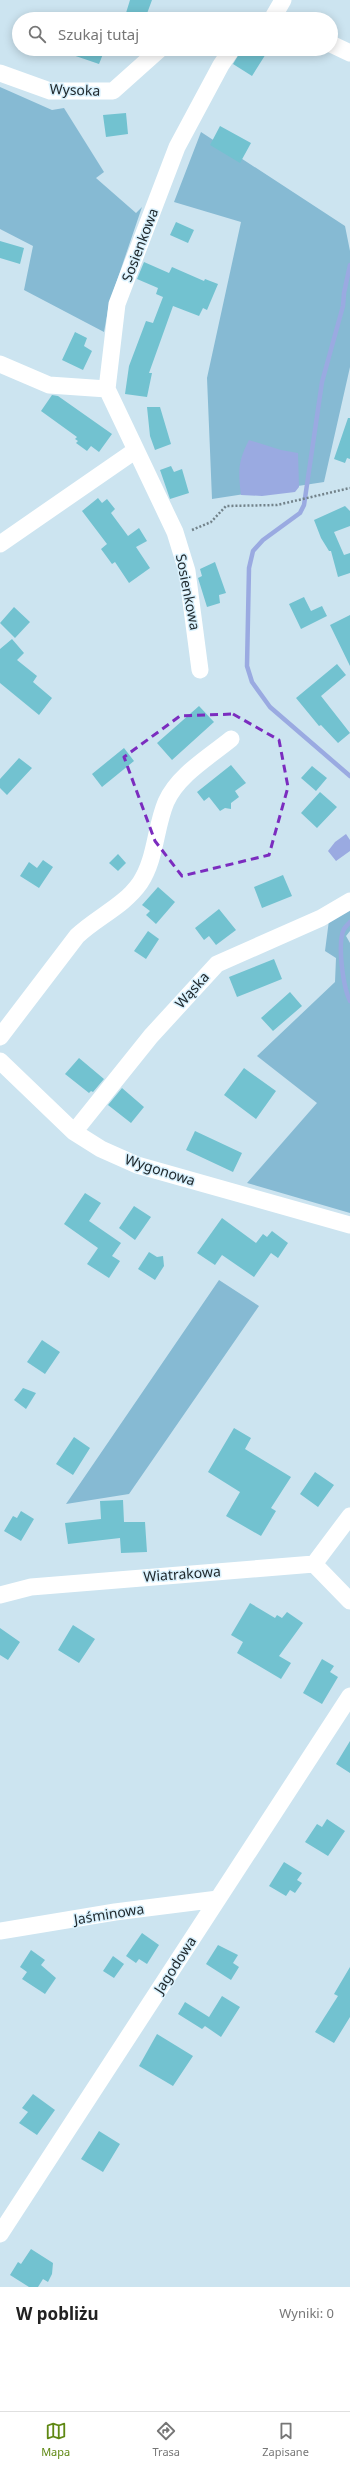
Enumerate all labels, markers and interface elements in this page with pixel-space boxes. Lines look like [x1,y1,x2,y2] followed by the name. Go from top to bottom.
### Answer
[12,12,338,56] search box
[26,23,48,45] icon: search
[58,24,139,44] text: Szukaj tutaj
[49,79,101,100] street label: Wysoka
[117,205,162,284] street label: Sosienkowa
[172,552,205,632] street label: Sosienkowa
[170,967,213,1012] street label: Wąska
[123,1149,198,1190] street label: Wygonowa
[143,1561,221,1586] street label: Wiatrakowa
[70,1899,145,1929] street label: Jaśminowa
[148,1933,200,1999] street label: Jagodowa
[16,2302,99,2325] text: W pobliżu
[279,2304,334,2322] text: Wyniki: 0
[41,2420,70,2459] tab: Mapa
[153,2420,180,2459] tab: Trasa
[262,2420,309,2459] tab: Zapisane

